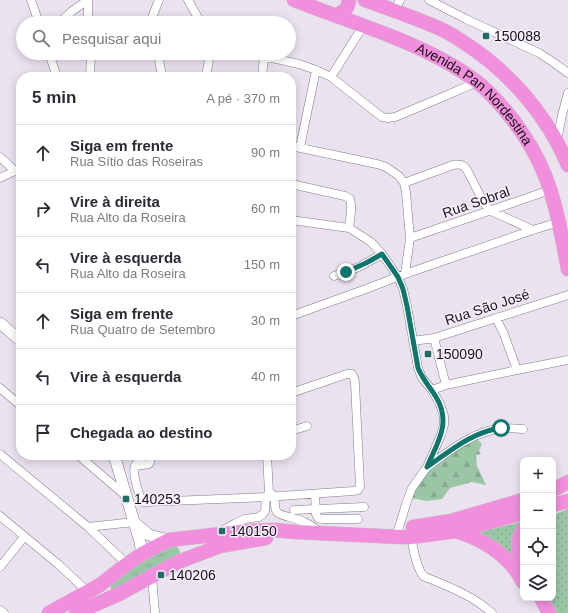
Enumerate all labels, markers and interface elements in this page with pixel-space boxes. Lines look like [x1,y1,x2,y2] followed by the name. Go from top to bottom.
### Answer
[16,16,296,60] search box
[30,27,52,49] icon: search
[494,28,541,44] place label: 150088
[62,30,161,47] text: Pesquisar aqui
[481,31,491,41] marker: 150088
[413,40,536,148] street label: Avenida Pan Nordestina
[32,88,76,107] text: 5 min
[206,91,280,106] text: A pé · 370 m
[70,137,173,154] text: Siga em frente
[32,142,54,164] icon: ahead
[251,145,280,160] text: 90 m
[70,154,203,169] text: Rua Sítio das Roseiras
[440,183,512,221] street label: Rua Sobral
[70,193,160,210] text: Vire à direita
[32,198,54,220] icon: right
[251,201,280,216] text: 60 m
[70,210,186,225] text: Rua Alto da Roseira
[70,249,181,266] text: Vire à esquerda
[32,254,54,276] icon: left
[244,257,280,272] text: 150 m
[337,263,355,281] route end
[70,266,186,281] text: Rua Alto da Roseira
[443,286,531,328] street label: Rua São José
[70,305,173,322] text: Siga em frente
[32,310,54,332] icon: ahead
[251,313,280,328] text: 30 m
[70,322,215,337] text: Rua Quatro de Setembro
[436,346,483,362] place label: 150090
[423,349,433,359] marker: 150090
[32,366,54,388] icon: left
[70,368,181,385] text: Vire à esquerda
[251,369,280,384] text: 40 m
[492,419,510,437] route start
[32,422,54,444] icon: arrive
[70,424,213,441] text: Chegada ao destino
[520,457,556,601] map controls
[520,457,556,493] button: +
[134,491,181,507] place label: 140253
[520,493,556,529] button: −
[121,494,131,504] marker: 140253
[230,523,277,539] place label: 140150
[217,526,227,536] marker: 140150
[520,529,556,565] button: locate
[520,565,556,601] button: layers
[169,567,216,583] place label: 140206
[156,570,166,580] marker: 140206

